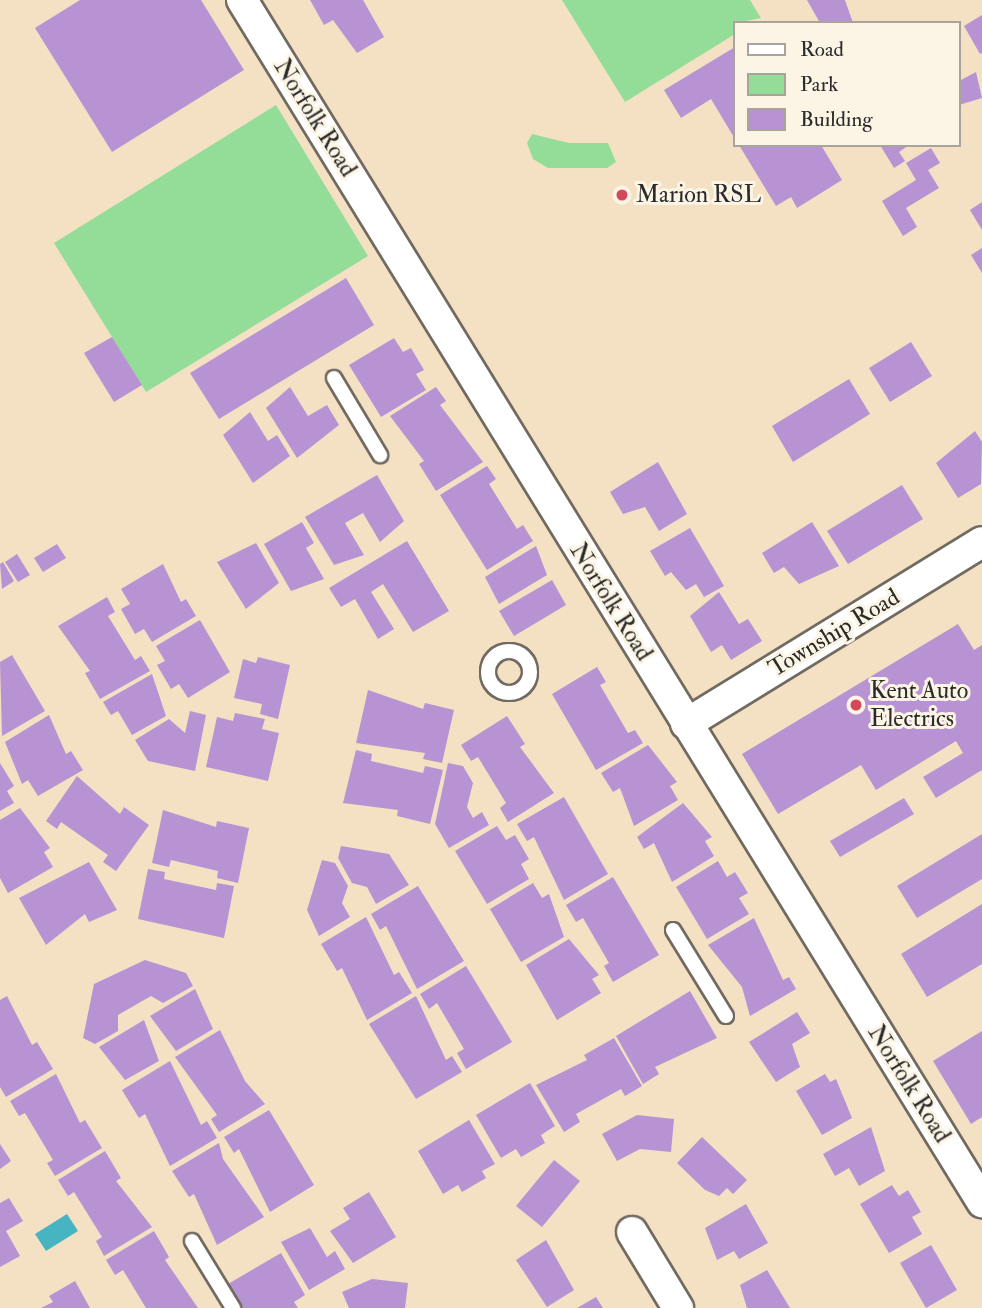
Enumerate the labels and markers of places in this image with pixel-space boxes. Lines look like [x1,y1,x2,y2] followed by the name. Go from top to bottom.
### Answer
[636,181,761,209] place label: Marion RSL
[614,187,630,203] marker: Marion RSL
[870,677,968,733] place label: Kent Auto Electrics
[848,697,864,713] marker: Kent Auto Electrics

